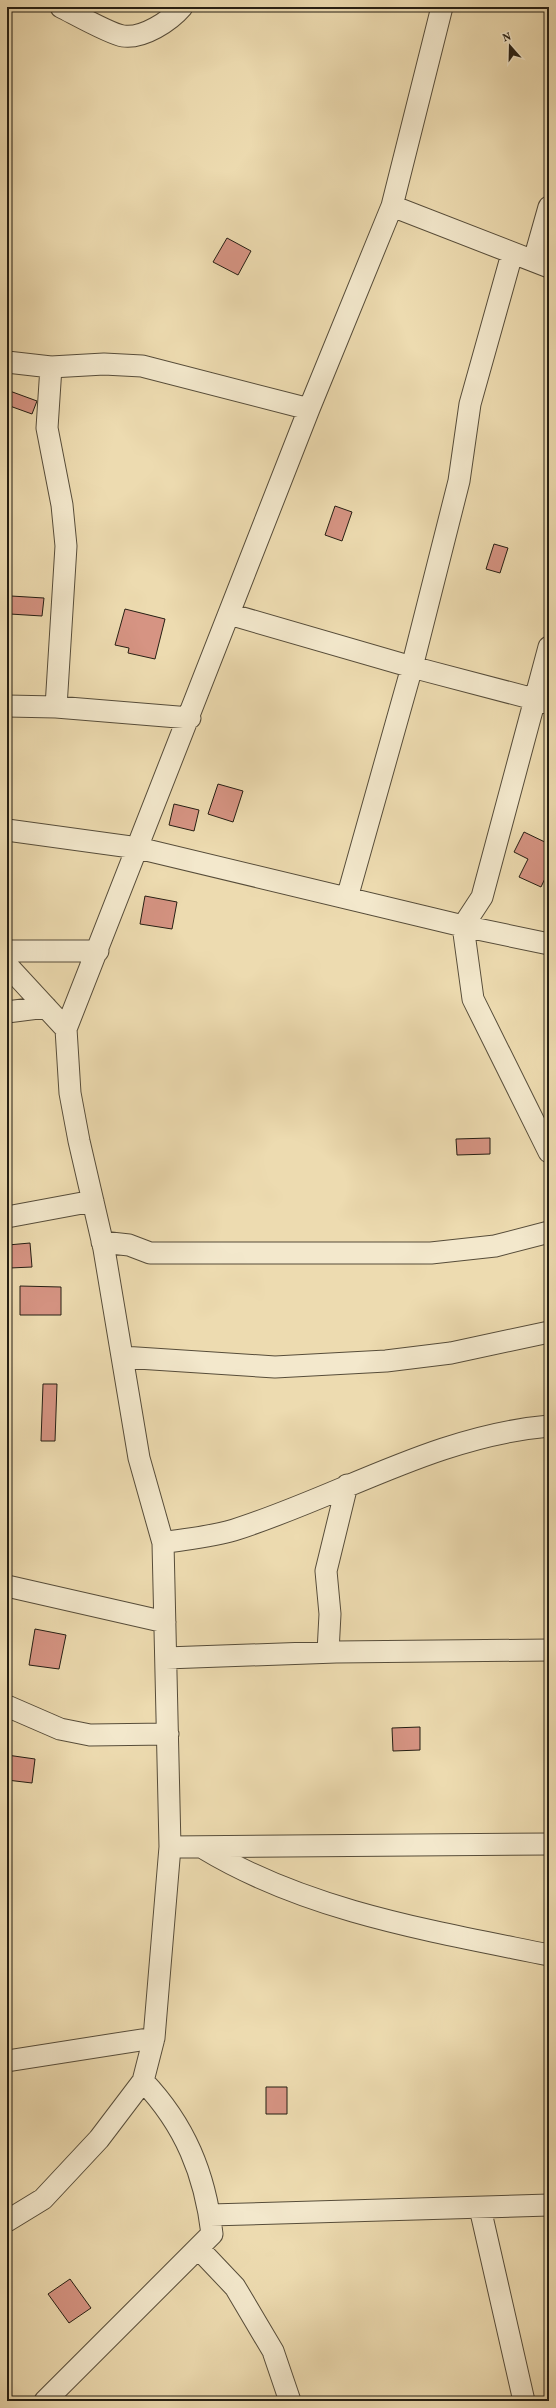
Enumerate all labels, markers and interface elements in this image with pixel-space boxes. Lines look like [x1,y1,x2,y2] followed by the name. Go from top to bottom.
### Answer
[490,26,530,66] north arrow
[501,30,513,46] text: N

